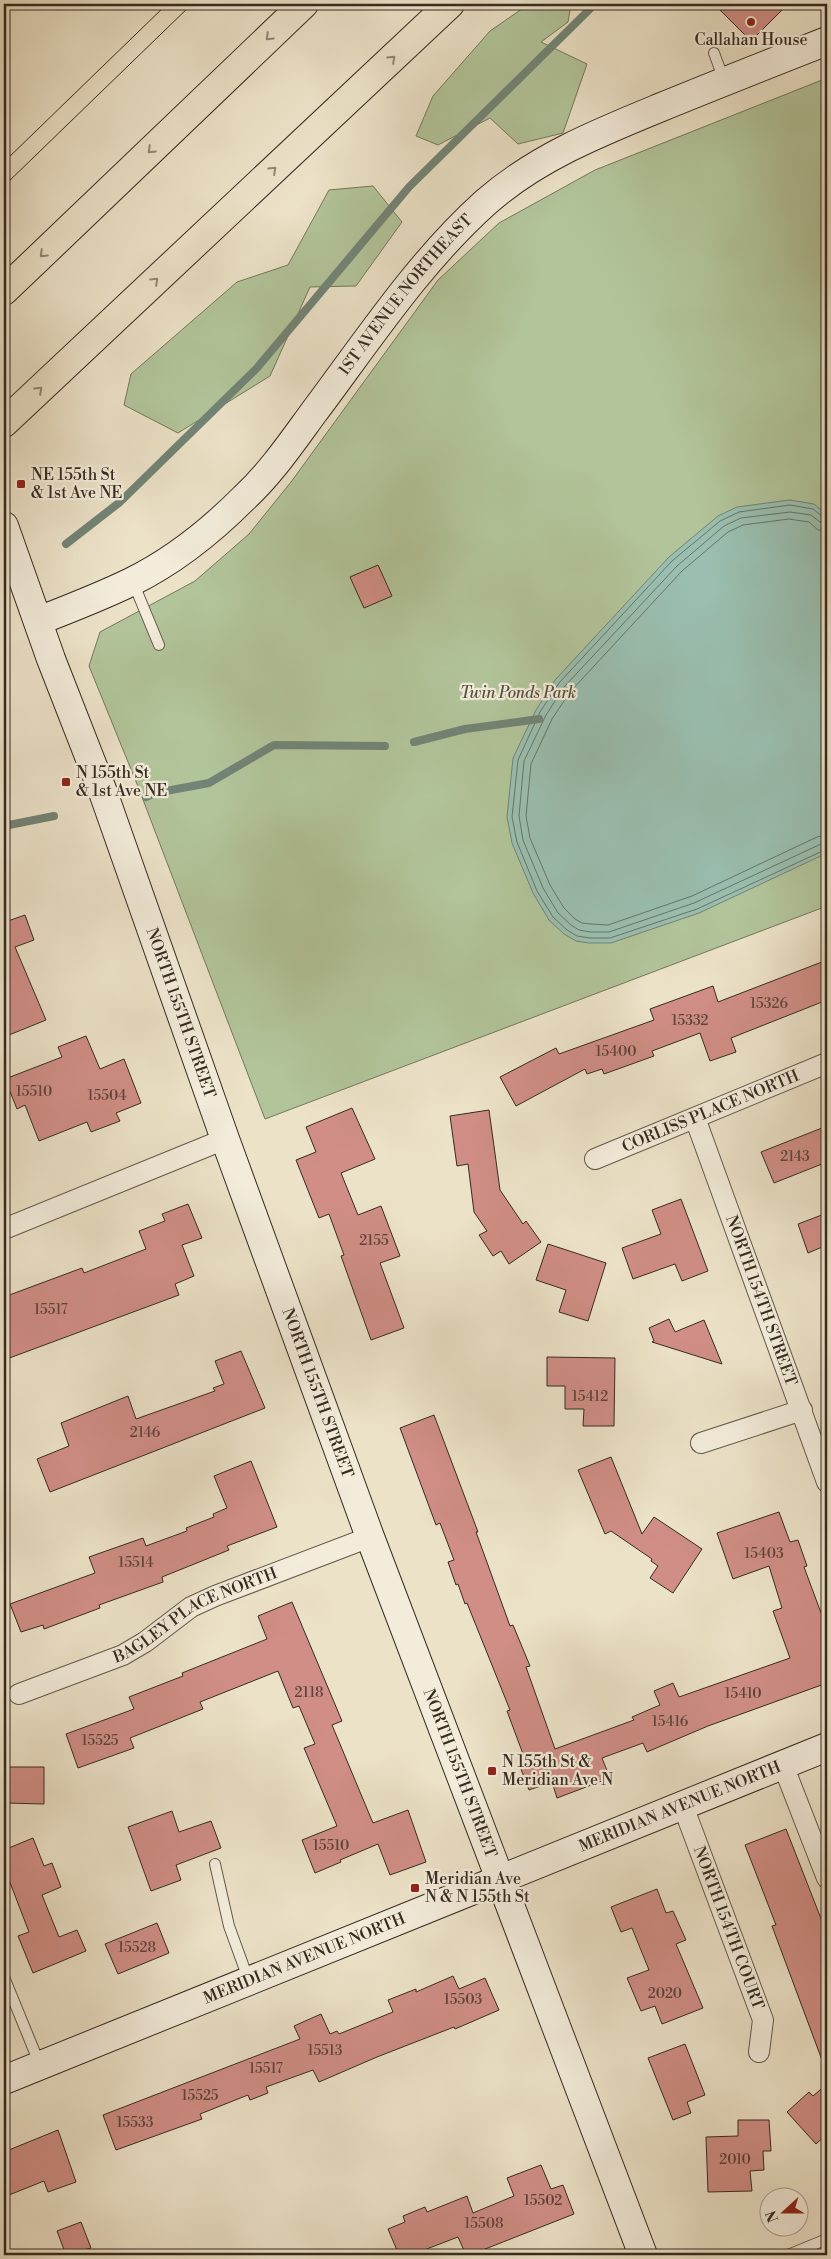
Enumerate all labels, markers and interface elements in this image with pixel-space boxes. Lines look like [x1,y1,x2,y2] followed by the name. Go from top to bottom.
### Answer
[745,16,757,28] marker: Callahan House
[694,30,808,50] place label: Callahan House
[265,31,274,40] one-way arrow
[386,56,395,65] one-way arrow
[148,144,157,153] one-way arrow
[268,167,277,176] one-way arrow
[334,210,477,380] street label: 1ST AVENUE NORTHEAST
[39,248,48,257] one-way arrow
[149,278,158,287] one-way arrow
[34,387,43,396] one-way arrow
[31,465,122,503] place label: NE 155th St & 1st Ave NE
[15,478,27,490] marker: NE 155th St & 1st Ave NE
[460,683,576,703] park label: Twin Ponds Park
[76,763,167,801] place label: N 155th St & 1st Ave NE
[60,776,72,788] marker: N 155th St & 1st Ave NE
[142,925,220,1101] street label: NORTH 155TH STREET
[750,995,788,1013] house number: 15326
[671,1012,709,1030] house number: 15332
[596,1043,636,1061] house number: 15400
[619,1066,802,1157] street label: CORLISS PLACE NORTH
[16,1083,52,1101] house number: 15510
[87,1087,127,1105] house number: 15504
[780,1148,810,1166] house number: 2143
[721,1212,801,1388] street label: NORTH 154TH STREET
[359,1232,389,1250] house number: 2155
[34,1301,68,1319] house number: 15517
[277,1305,358,1481] street label: NORTH 155TH STREET
[572,1388,608,1406] house number: 15412
[130,1424,161,1442] house number: 2146
[744,1545,784,1563] house number: 15403
[118,1554,154,1572] house number: 15514
[109,1563,280,1668] street label: BAGLEY PLACE NORTH
[295,1684,323,1702] house number: 2118
[724,1685,762,1703] house number: 15410
[419,1686,501,1861] street label: NORTH 155TH STREET
[652,1713,689,1731] house number: 15416
[81,1732,119,1750] house number: 15525
[502,1752,613,1790] place label: N 155th St & Meridian Ave N
[576,1757,784,1856] street label: MERIDIAN AVENUE NORTH
[486,1765,498,1777] marker: N 155th St & Meridian Ave N
[313,1837,349,1855] house number: 15510
[689,1843,768,2012] street label: NORTH 154TH COURT
[425,1869,530,1907] place label: Meridian Ave N & N 155th St
[409,1882,421,1894] marker: Meridian Ave N & N 155th St
[200,1909,408,2008] street label: MERIDIAN AVENUE NORTH
[118,1939,156,1957] house number: 15528
[648,1985,682,2003] house number: 2020
[444,1991,483,2009] house number: 15503
[307,2042,343,2060] house number: 15513
[249,2060,283,2078] house number: 15517
[181,2087,219,2105] house number: 15525
[117,2114,154,2132] house number: 15533
[719,2151,751,2169] house number: 2010
[758,2186,808,2236] north arrow
[524,2192,562,2210] house number: 15502
[762,2208,783,2225] text: N
[464,2215,504,2233] house number: 15508

